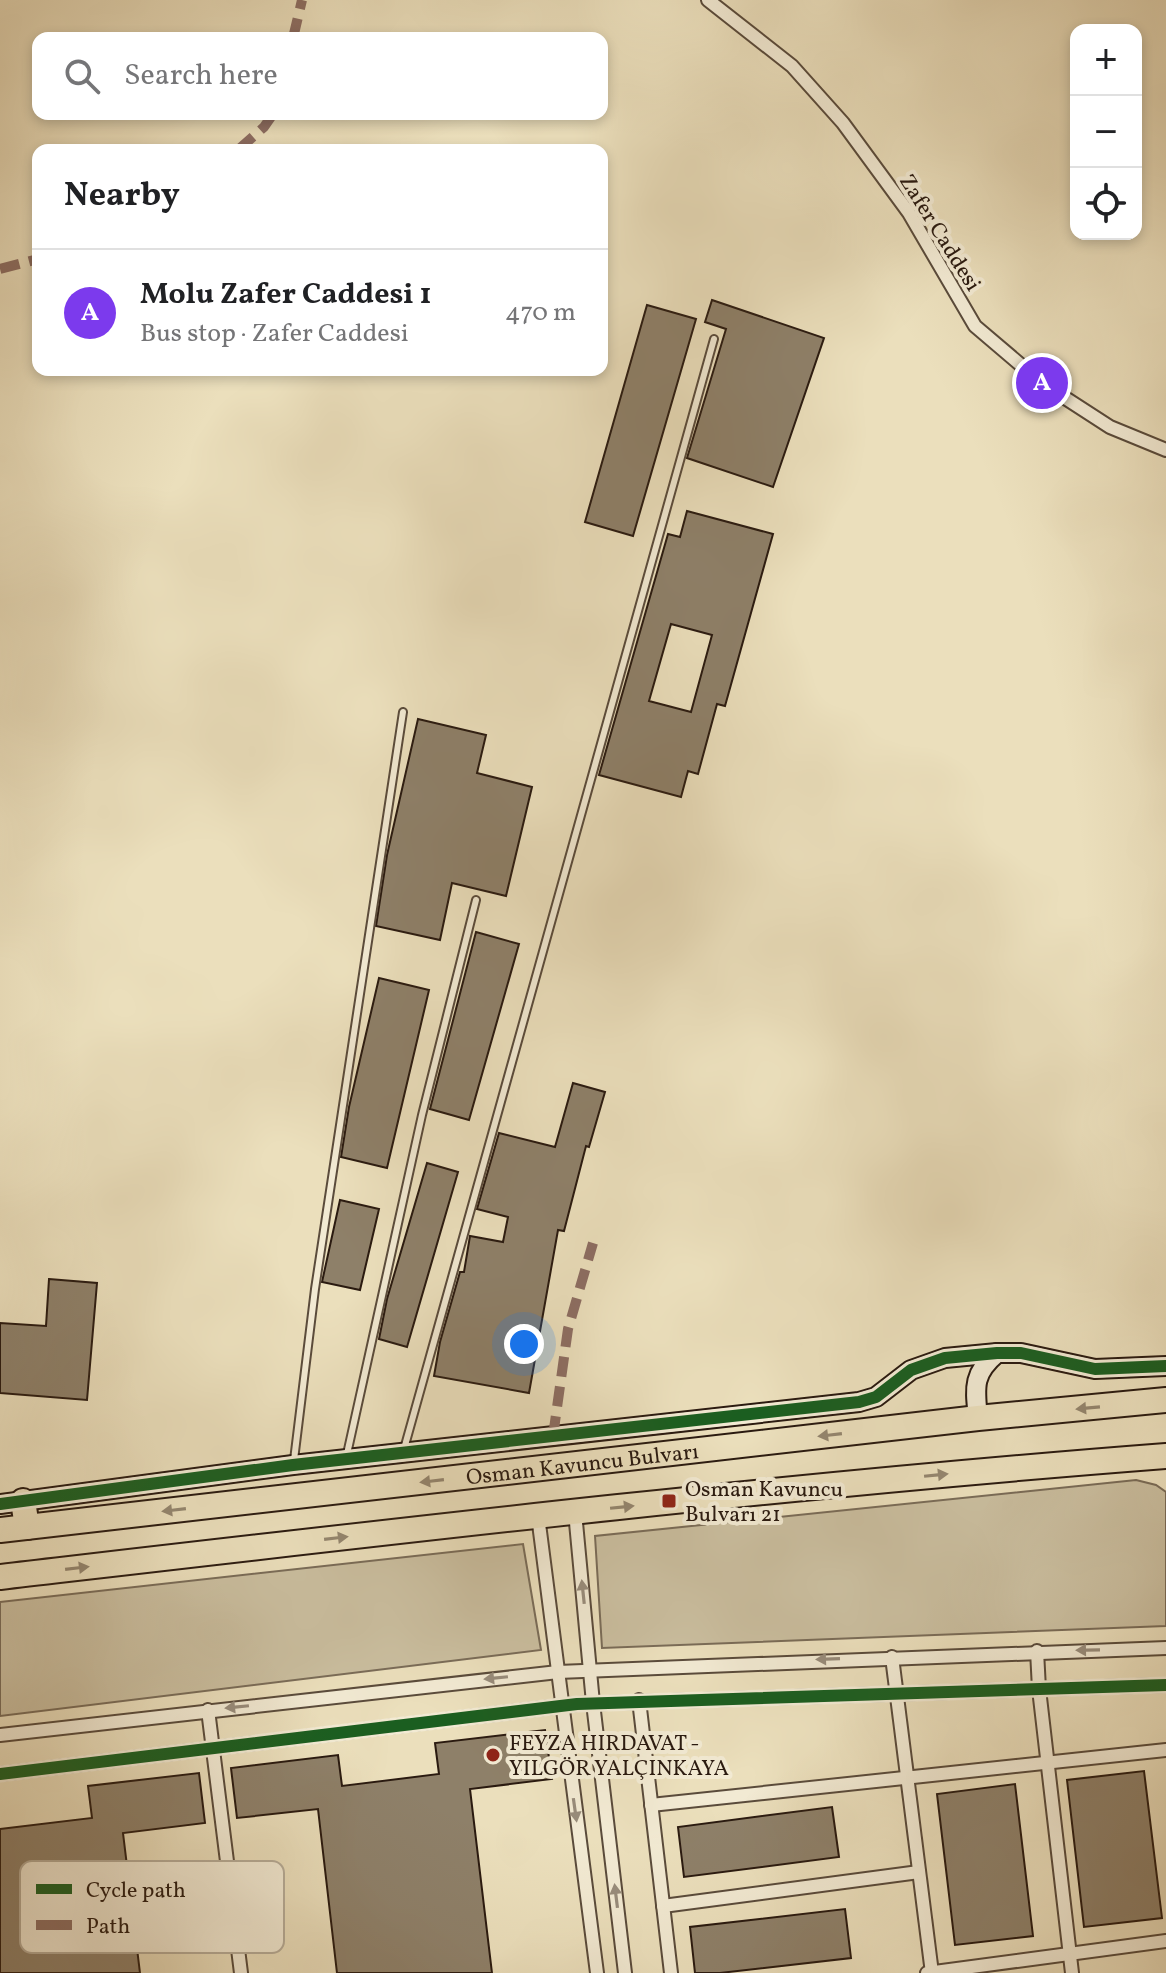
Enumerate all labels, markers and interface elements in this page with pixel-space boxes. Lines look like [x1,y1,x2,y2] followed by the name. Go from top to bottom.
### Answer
[1070,24,1142,240] map controls
[1070,24,1142,96] button: +
[32,32,608,120] search box
[60,54,104,98] icon: search
[124,55,278,97] text: Search here
[1070,96,1142,168] button: −
[1070,168,1142,240] button: locate
[890,169,987,298] street label: Zafer Caddesi
[64,173,180,220] text: Nearby
[140,274,432,316] text: Molu Zafer Caddesi 1
[81,295,99,331] text: A
[505,295,576,331] text: 470 m
[140,316,409,352] text: Bus stop · Zafer Caddesi
[1016,353,1068,413] pin: A
[504,1324,544,1364] your location
[1075,1401,1100,1414] one-way arrow
[817,1428,842,1441] one-way arrow
[465,1437,700,1495] street label: Osman Kavuncu Bulvarı
[924,1469,949,1482] one-way arrow
[419,1474,444,1487] one-way arrow
[685,1475,843,1531] place label: Osman Kavuncu Bulvarı 21
[660,1492,678,1510] marker: Osman Kavuncu Bulvarı 21
[610,1500,635,1513] one-way arrow
[161,1504,186,1517] one-way arrow
[324,1532,349,1545] one-way arrow
[65,1561,90,1574] one-way arrow
[576,1579,589,1604] one-way arrow
[1075,1643,1100,1656] one-way arrow
[815,1653,840,1666] one-way arrow
[483,1672,508,1685] one-way arrow
[224,1700,249,1713] one-way arrow
[509,1729,729,1785] place label: FEYZA HIRDAVAT - YILGÖR YALÇINKAYA
[484,1746,502,1764] marker: FEYZA HIRDAVAT - YILGÖR YALÇINKAYA
[569,1798,582,1823] one-way arrow
[20,1861,284,1953] legend
[86,1876,186,1907] text: Cycle path
[609,1883,622,1908] one-way arrow
[86,1912,130,1943] text: Path

